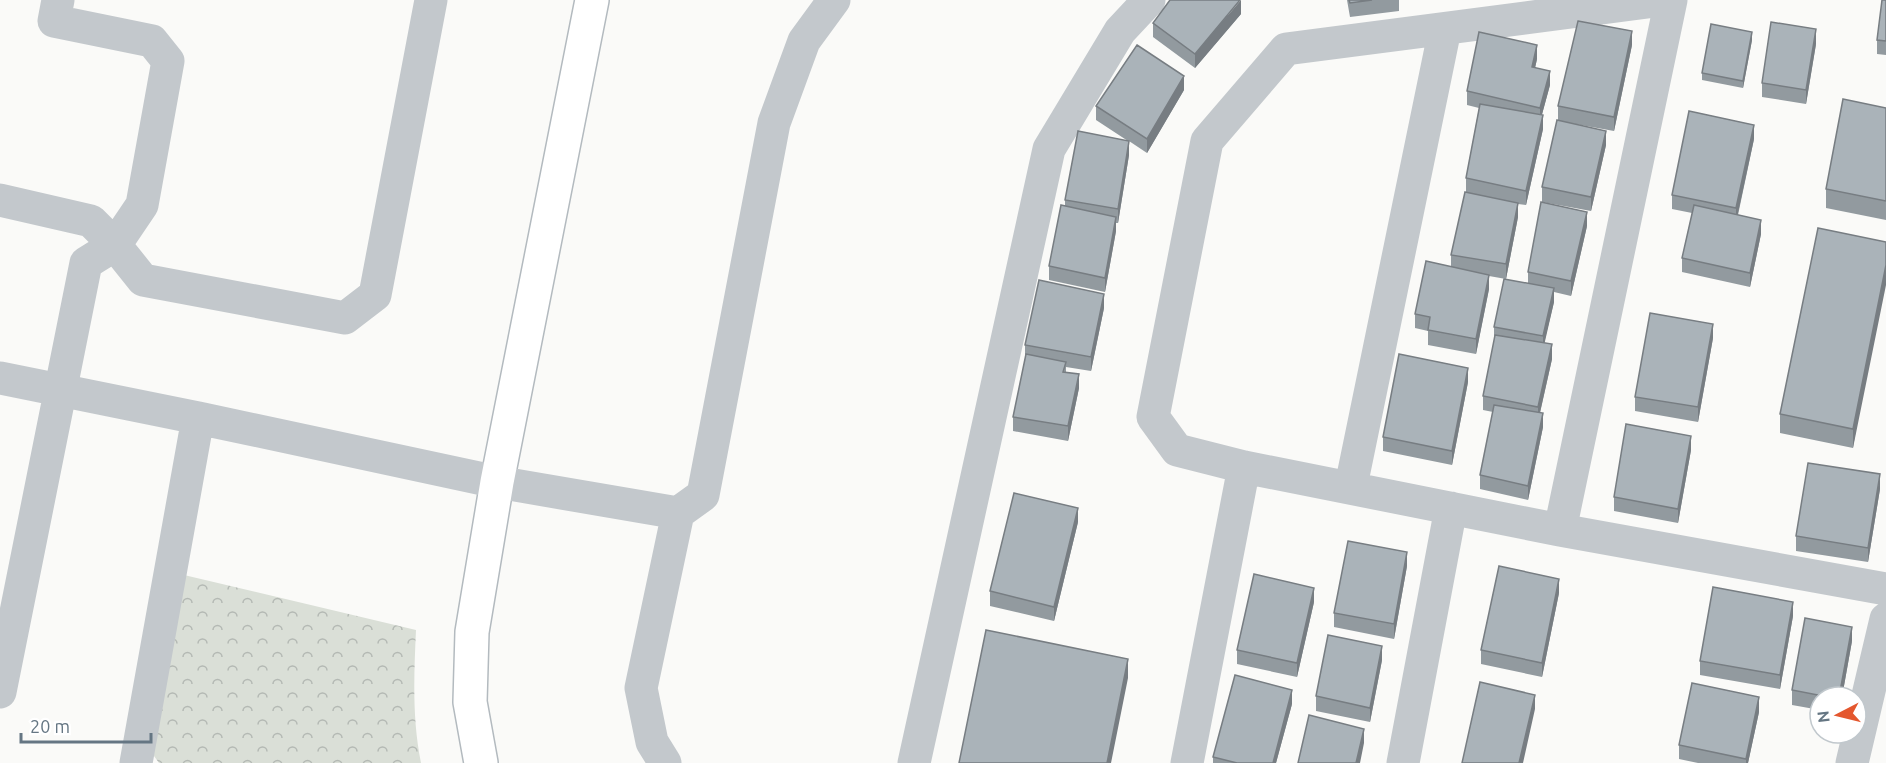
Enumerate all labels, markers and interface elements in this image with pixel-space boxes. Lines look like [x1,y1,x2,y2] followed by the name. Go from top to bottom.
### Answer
[1808,685,1868,745] north arrow
[21,706,152,744] scale bar
[1813,710,1833,724] text: N
[30,716,70,736] text: 20 m

